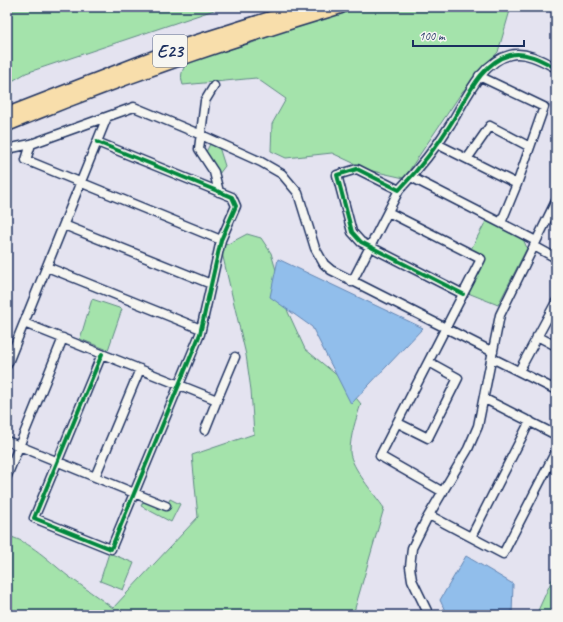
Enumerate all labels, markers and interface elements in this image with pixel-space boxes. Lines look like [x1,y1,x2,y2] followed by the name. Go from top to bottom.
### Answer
[413,22,524,48] scale bar
[419,28,446,44] text: 100 m
[153,35,187,67] road number: E23

